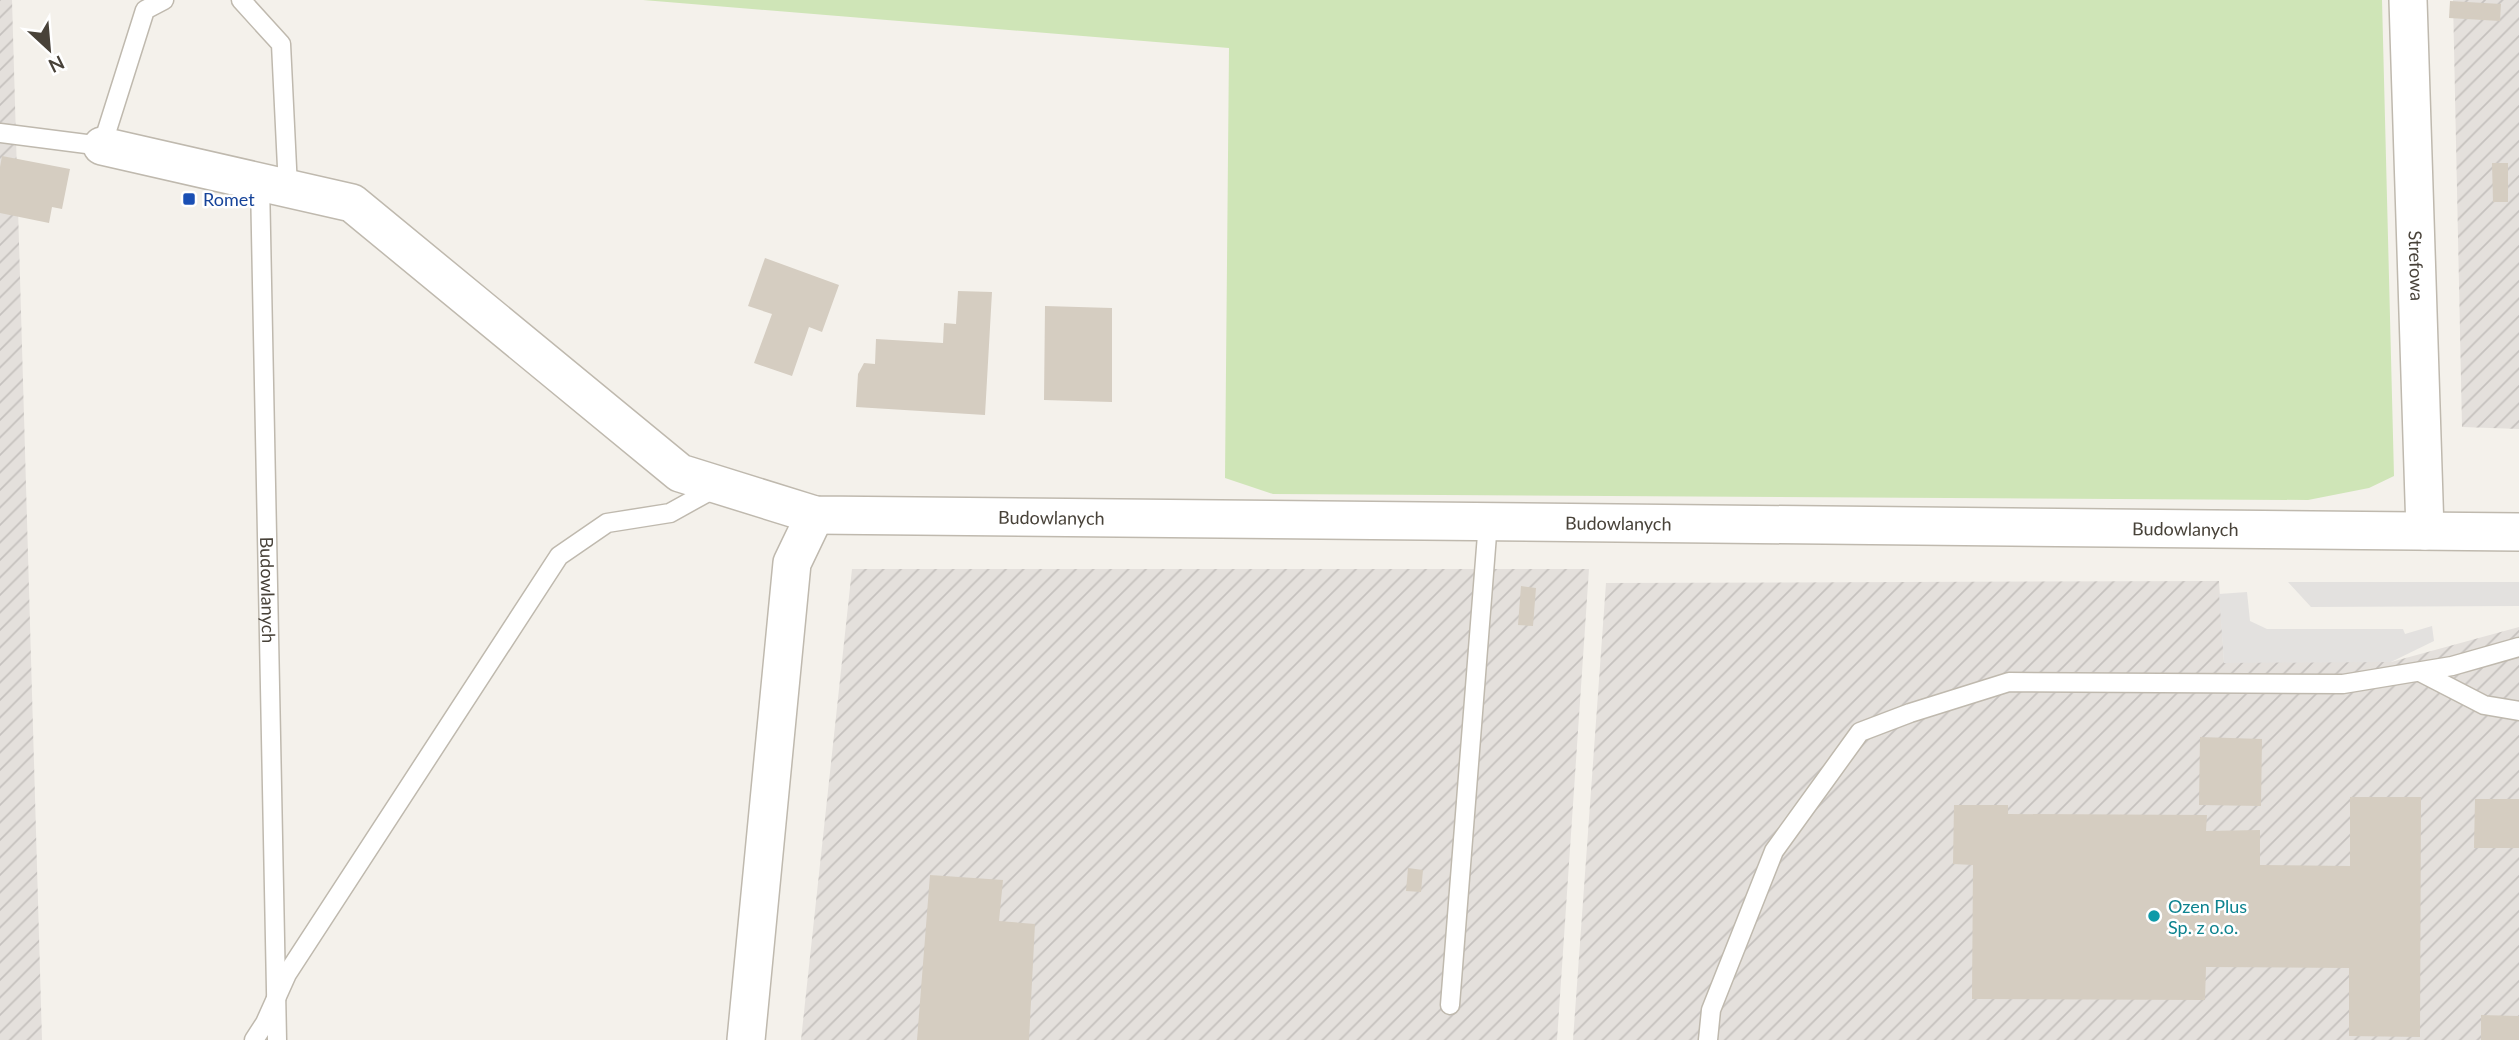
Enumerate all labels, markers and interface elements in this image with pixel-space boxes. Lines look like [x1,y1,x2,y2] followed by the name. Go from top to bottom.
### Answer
[14,14,84,84] north arrow
[45,51,68,78] text: N
[203,188,255,210] place label: Romet
[181,191,197,207] marker: Romet
[2404,230,2429,301] street label: Strefowa
[998,506,1105,529] street label: Budowlanych
[1565,511,1672,535] street label: Budowlanych
[2132,517,2239,540] street label: Budowlanych
[256,536,280,643] street label: Budowlanych
[2168,895,2247,938] place label: Ozen Plus Sp. z o.o.
[2146,908,2162,924] marker: Ozen Plus Sp. z o.o.

